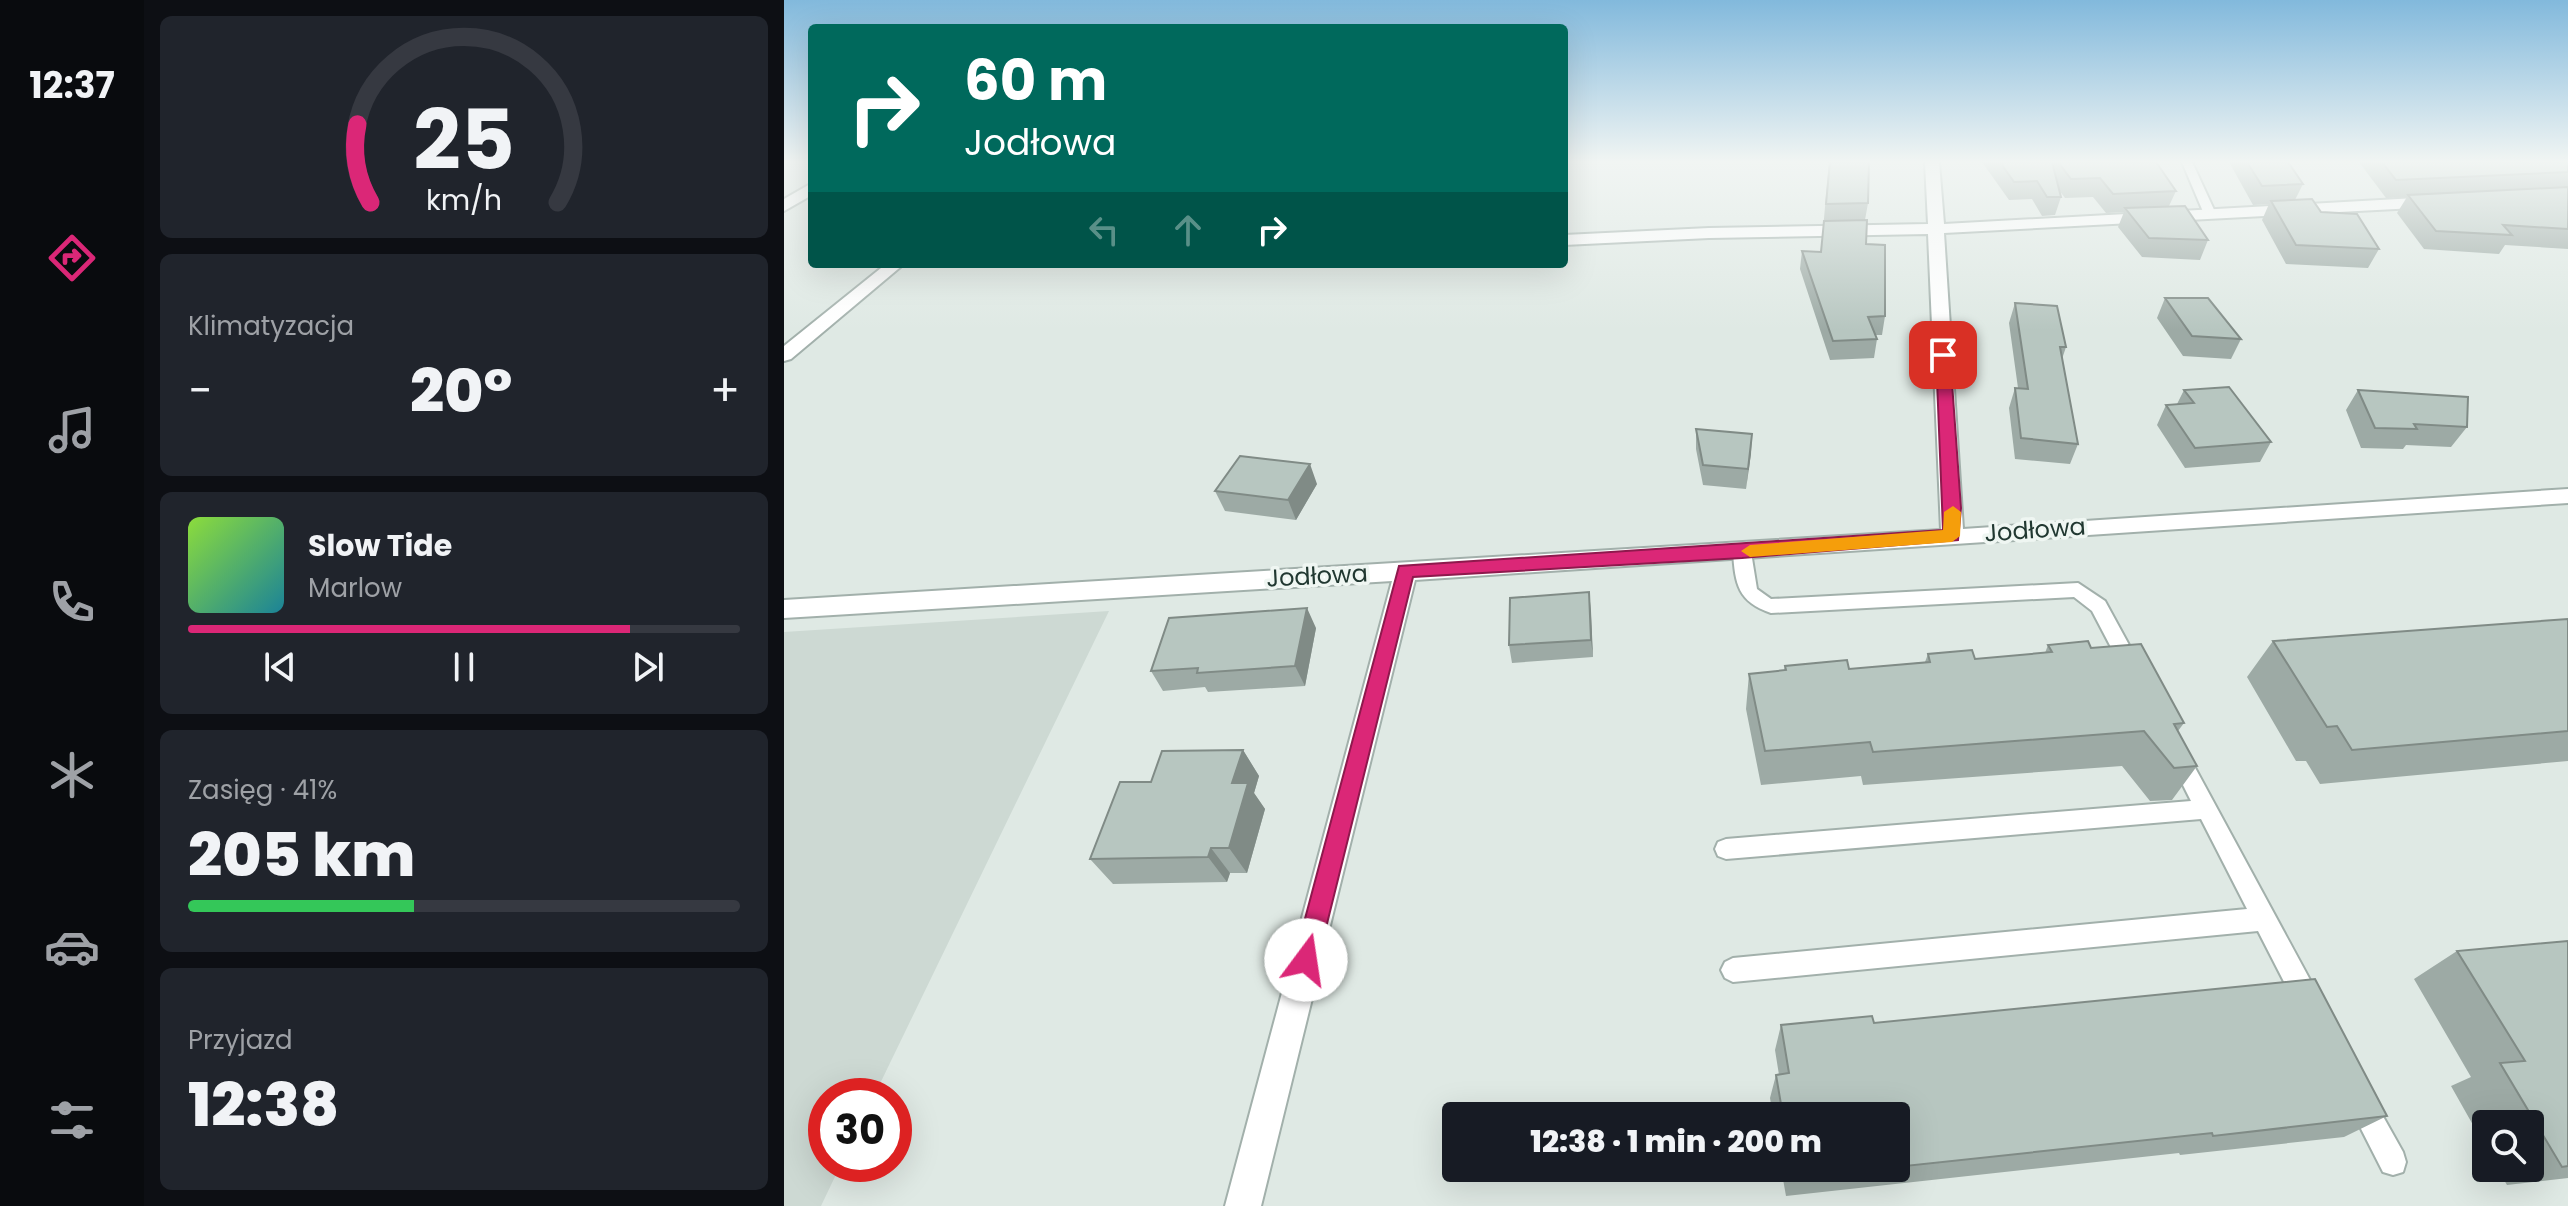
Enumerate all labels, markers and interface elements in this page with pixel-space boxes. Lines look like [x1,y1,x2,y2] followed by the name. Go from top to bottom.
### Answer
[964,41,1107,120] text: 60 m
[832,56,936,160] icon: right
[29,60,115,111] text: 12:37
[413,82,515,198] text: 25
[964,117,1116,168] text: Jodłowa
[426,180,502,220] text: km/h
[1082,208,1126,252] icon: left
[1166,208,1210,252] icon: ahead
[1250,208,1294,252] icon: right
[44,230,100,286] icon: directions
[188,308,354,344] text: Klimatyzacja
[1909,321,1977,389] pin
[1921,333,1965,377] icon: arrive
[410,349,512,433] text: 20°
[188,360,212,421] text: −
[710,360,740,421] text: +
[44,402,100,458] icon: music
[1983,509,2087,550] street label: Jodłowa
[308,524,452,567] text: Slow Tide
[1265,556,1369,595] street label: Jodłowa
[308,570,402,606] text: Marlow
[44,574,100,630] icon: phone
[258,645,302,689] icon: previous
[442,645,486,689] icon: pause
[626,645,670,689] icon: next
[44,747,100,803] icon: climate
[188,772,337,808] text: Zasięg · 41%
[188,813,415,897] text: 205 km
[1264,918,1348,1002] position arrow
[44,919,100,975] icon: car
[188,1022,293,1058] text: Przyjazd
[188,1063,339,1147] text: 12:38
[808,1078,912,1182] speed limit sign: 30
[44,1092,100,1148] icon: filters
[2472,1110,2544,1182] map controls
[2472,1110,2544,1182] button: search
[1530,1120,1822,1163] text: 12:38 · 1 min · 200 m

